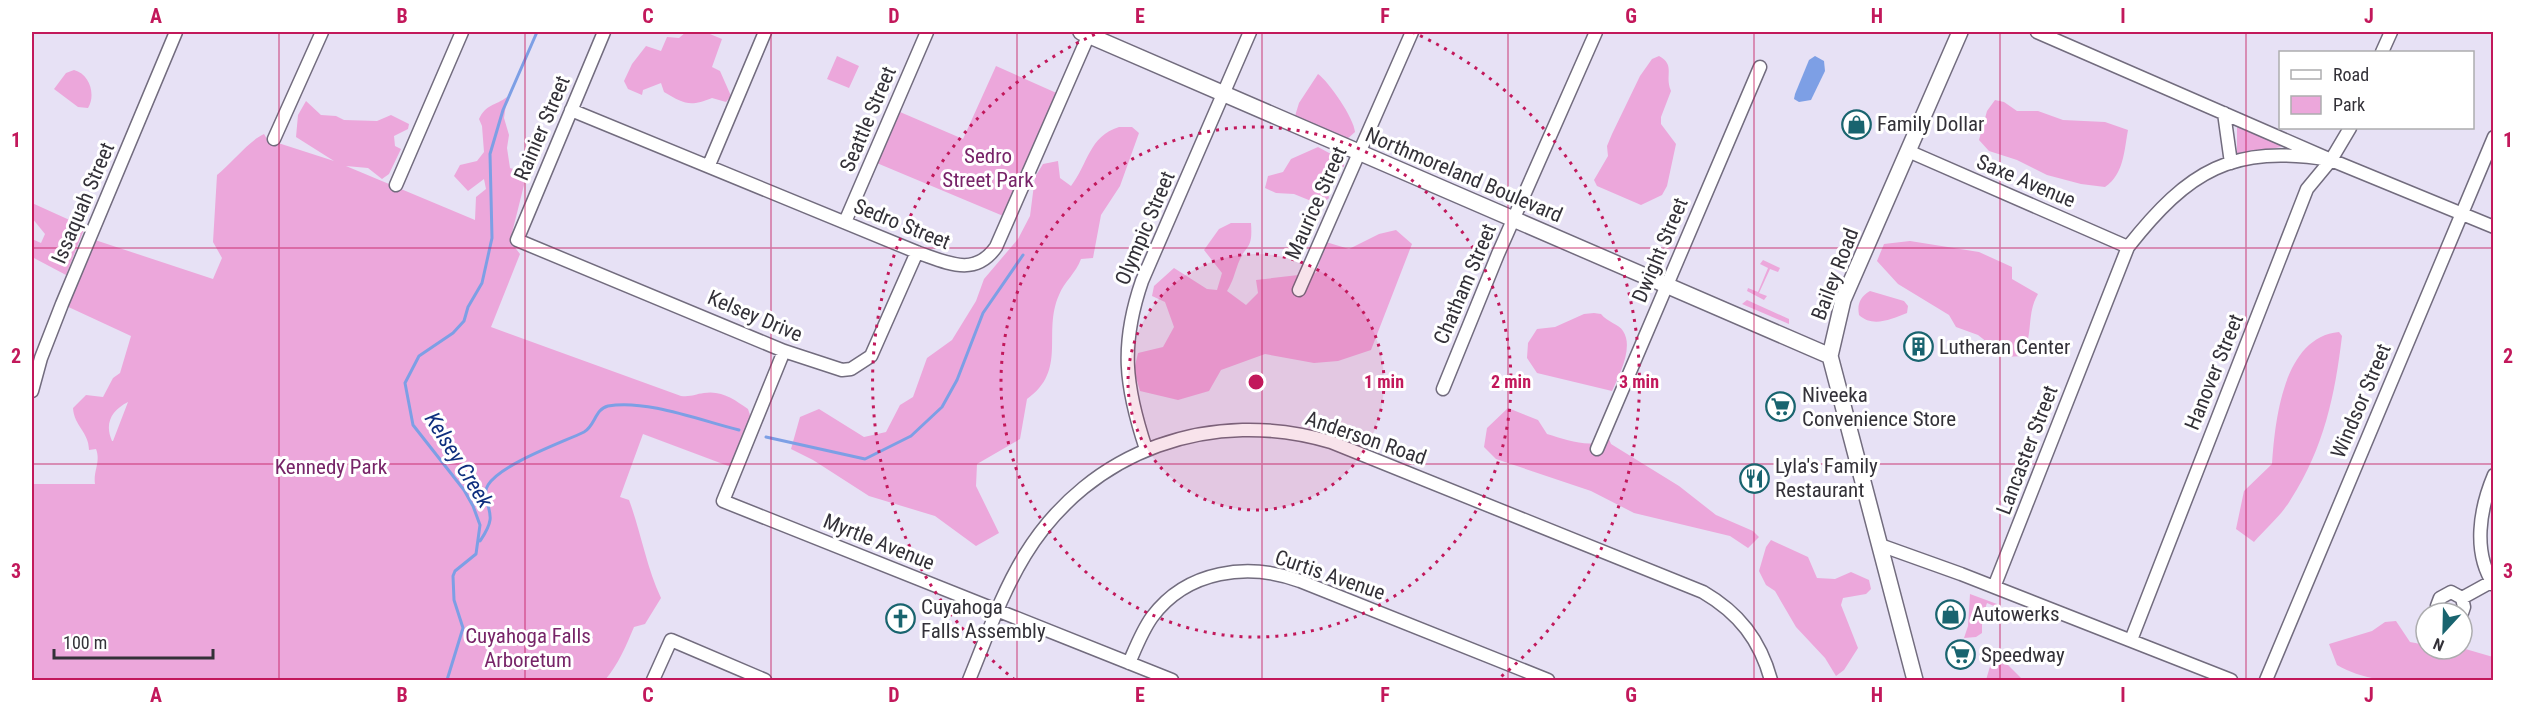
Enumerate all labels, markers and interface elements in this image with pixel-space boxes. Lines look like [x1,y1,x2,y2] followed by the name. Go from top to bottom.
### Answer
[150,4,162,28] text: A
[396,4,408,28] text: B
[642,4,654,28] text: C
[888,4,900,28] text: D
[1135,4,1145,28] text: E
[1380,4,1390,28] text: F
[1625,4,1637,28] text: G
[1871,4,1883,28] text: H
[2120,4,2126,28] text: I
[2364,4,2374,28] text: J
[2279,51,2474,129] legend
[835,63,901,175] street label: Seattle Street
[2333,64,2369,85] text: Road
[509,72,575,184] street label: Rainier Street
[2333,94,2365,115] text: Park
[1840,108,1872,140] shop icon: Family Dollar
[1877,112,1984,136] place label: Family Dollar
[1362,123,1566,227] street label: Northmoreland Boulevard
[11,128,21,152] text: 1
[2503,128,2513,152] text: 1
[47,139,119,267] street label: Issaquah Street
[1280,143,1352,263] street label: Maurice Street
[942,144,1034,192] park label: Sedro Street Park
[1973,149,2079,213] street label: Saxe Avenue
[1110,168,1180,288] street label: Olympic Street
[850,194,954,254] street label: Sedro Street
[1627,194,1693,306] street label: Dwight Street
[1429,220,1501,348] street label: Chatham Street
[1806,225,1864,323] street label: Bailey Road
[704,285,806,347] street label: Kelsey Drive
[2180,311,2248,433] street label: Hanover Street
[1902,331,1934,363] building icon: Lutheran Center
[1939,335,2070,359] place label: Lutheran Center
[2326,340,2396,462] street label: Windsor Street
[11,344,21,368] text: 2
[2503,344,2513,368] text: 2
[1364,371,1404,392] text: 1 min
[1491,371,1531,392] text: 2 min
[1619,371,1659,392] text: 3 min
[1246,372,1266,392] centre of rings
[1991,382,2063,518] street label: Lancaster Street
[1802,383,1956,431] place label: Niveeka Convenience Store
[1765,391,1797,423] supermarket icon: Niveeka Convenience Store
[1302,406,1430,470] street label: Anderson Road
[420,408,498,513] water label: Kelsey Creek
[1775,454,1878,502] place label: Lyla's Family Restaurant
[275,455,388,479] park label: Kennedy Park
[1738,462,1770,494] restaurant icon: Lyla's Family Restaurant
[820,509,938,575] street label: Myrtle Avenue
[1272,545,1388,605] street label: Curtis Avenue
[11,559,21,583] text: 3
[2503,559,2513,583] text: 3
[921,595,1046,643] place label: Cuyahoga Falls Assembly
[1935,598,1967,630] shop icon: Autowerks
[2414,601,2474,661] north arrow
[1972,602,2060,626] place label: Autowerks
[884,603,916,635] church icon: Cuyahoga Falls Assembly
[54,622,213,660] scale bar
[465,624,591,672] park label: Cuyahoga Falls Arboretum
[63,632,107,653] text: 100 m
[2430,634,2447,655] text: N
[1944,639,1976,671] supermarket icon: Speedway
[1981,643,2065,667] place label: Speedway
[150,683,162,707] text: A
[396,683,408,707] text: B
[642,683,654,707] text: C
[888,683,900,707] text: D
[1135,683,1145,707] text: E
[1380,683,1390,707] text: F
[1625,683,1637,707] text: G
[1871,683,1883,707] text: H
[2120,683,2126,707] text: I
[2364,683,2374,707] text: J

